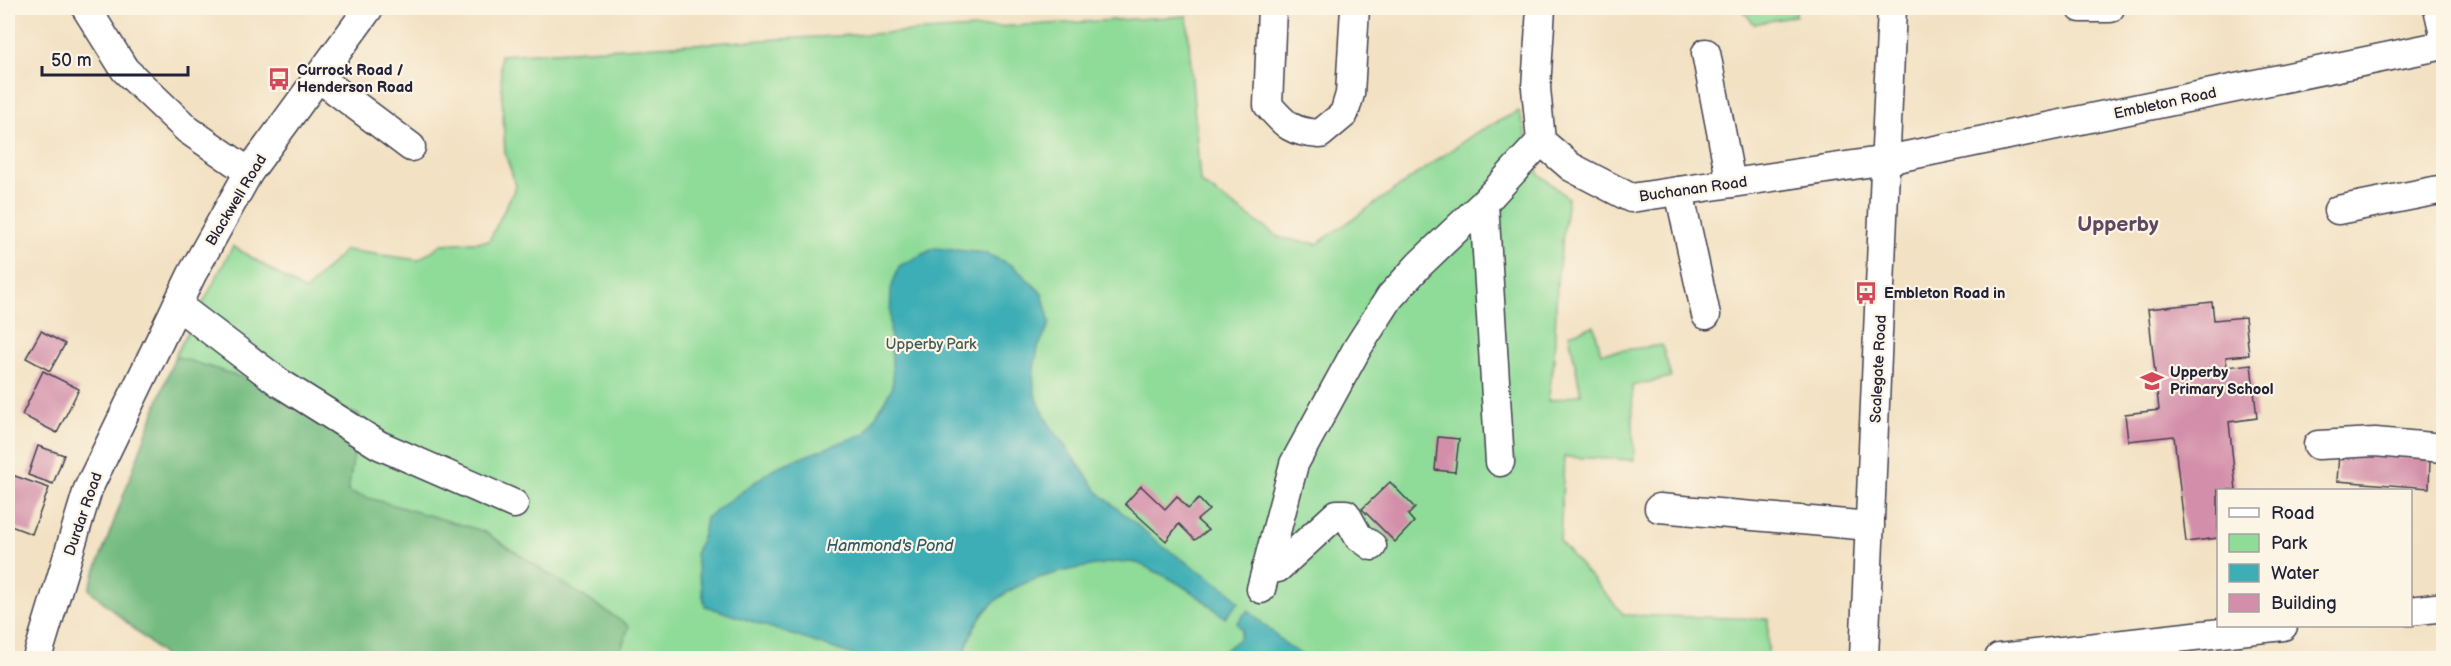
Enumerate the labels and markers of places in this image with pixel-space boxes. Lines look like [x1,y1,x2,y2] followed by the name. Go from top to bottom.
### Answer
[297,61,413,97] place label: Currock Road / Henderson Road
[266,66,292,92] bus stop icon: Currock Road / Henderson Road
[1853,280,1879,306] bus stop icon: Embleton Road in
[1884,284,2005,303] place label: Embleton Road in
[2170,363,2274,399] place label: Upperby Primary School
[2139,368,2165,394] school or university icon: Upperby Primary School

